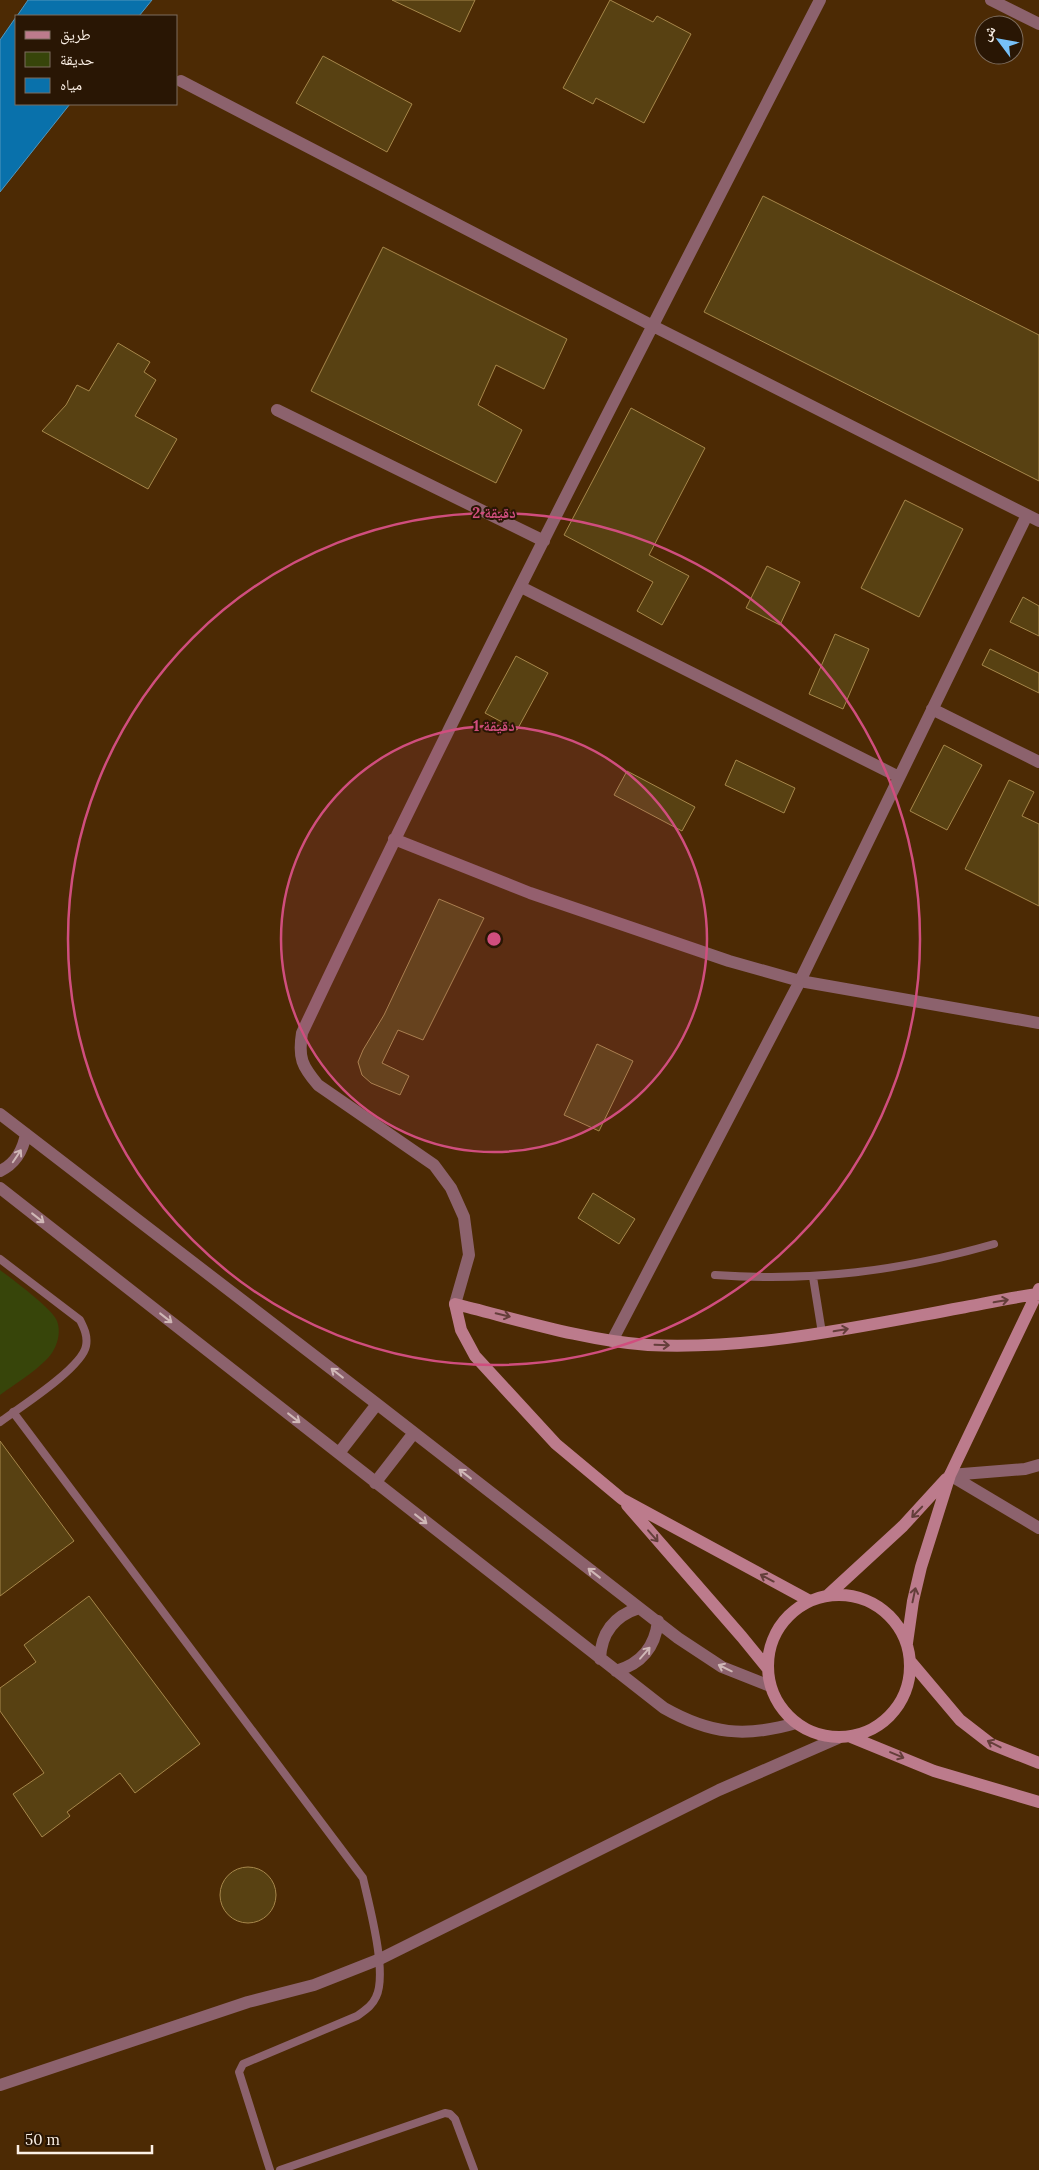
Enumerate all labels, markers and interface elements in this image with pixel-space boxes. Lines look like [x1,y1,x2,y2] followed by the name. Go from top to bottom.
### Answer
[15,15,178,105] legend
[974,15,1024,65] north arrow
[976,22,1000,44] text: ش
[60,25,91,45] text: طريق
[60,50,95,69] text: حديقة
[60,75,82,94] text: مياه
[472,503,516,522] text: 2 دقيقة
[473,716,515,735] text: 1 دقيقة
[485,930,503,948] centre of rings
[12,1149,22,1163] one-way arrow
[31,1213,45,1223] one-way arrow
[992,1295,1008,1305] one-way arrow
[494,1311,510,1320] one-way arrow
[159,1313,173,1323] one-way arrow
[833,1324,849,1334] one-way arrow
[654,1340,670,1350] one-way arrow
[331,1368,344,1379] one-way arrow
[287,1413,300,1424] one-way arrow
[459,1468,472,1479] one-way arrow
[912,1505,924,1517] one-way arrow
[415,1514,428,1525] one-way arrow
[647,1530,659,1543] one-way arrow
[587,1568,601,1578] one-way arrow
[760,1573,775,1583] one-way arrow
[910,1588,919,1604] one-way arrow
[639,1647,651,1660] one-way arrow
[718,1663,733,1672] one-way arrow
[987,1739,1002,1749] one-way arrow
[889,1752,904,1761] one-way arrow
[18,2122,151,2154] scale bar
[25,2130,60,2149] text: 50 m

